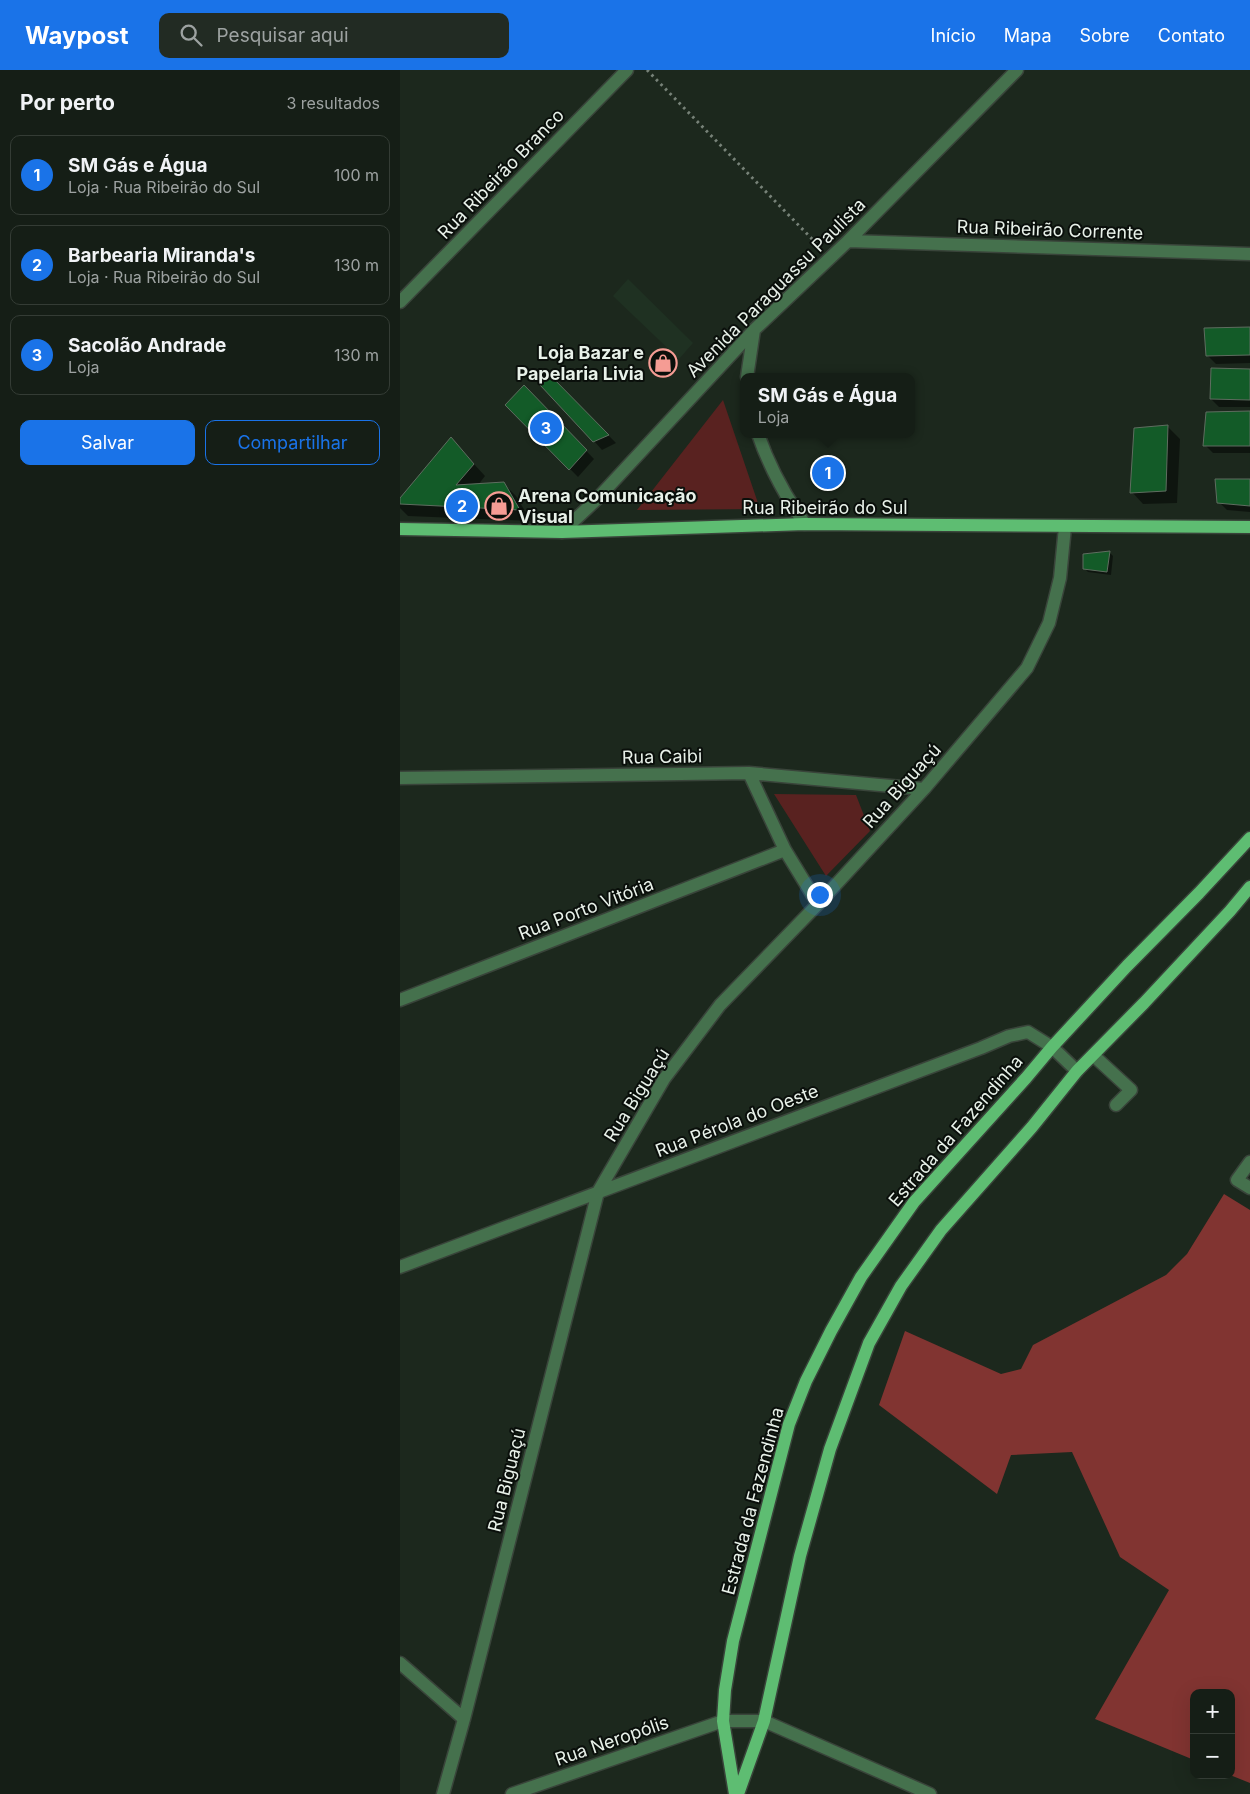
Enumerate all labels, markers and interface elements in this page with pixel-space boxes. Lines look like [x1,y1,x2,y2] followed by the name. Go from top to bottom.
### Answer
[159,13,509,58] search box
[25,21,129,50] text: Waypost
[177,21,205,49] icon: search
[217,24,349,47] text: Pesquisar aqui
[931,25,976,46] text: Início
[1004,25,1051,46] text: Mapa
[1079,25,1130,46] text: Sobre
[1158,25,1225,46] text: Contato
[20,90,115,115] text: Por perto
[286,93,380,113] text: 3 resultados
[433,104,568,243] street label: Rua Ribeirão Branco
[68,154,208,177] text: SM Gás e Água
[34,165,40,185] text: 1
[334,165,379,185] text: 100 m
[68,177,260,197] text: Loja · Rua Ribeirão do Sul
[682,194,869,381] street label: Avenida Paraguassu Paulista
[956,216,1144,243] street label: Rua Ribeirão Corrente
[68,244,255,267] text: Barbearia Miranda's
[32,255,42,275] text: 2
[334,255,379,275] text: 130 m
[68,267,260,287] text: Loja · Rua Ribeirão do Sul
[68,334,226,357] text: Sacolão Andrade
[516,342,644,384] place label: Loja Bazar e Papelaria Livia
[32,345,42,365] text: 3
[334,345,379,365] text: 130 m
[648,348,678,378] shop icon: Loja Bazar e Papelaria Livia
[68,357,100,377] text: Loja
[740,373,915,438] popup
[758,384,897,407] text: SM Gás e Água
[758,407,789,427] text: Loja
[530,409,562,447] pin: 3
[20,420,195,465] button: Salvar
[205,420,380,465] button: Compartilhar
[812,454,844,492] pin: 1
[518,485,697,527] place label: Arena Comunicação Visual
[446,487,478,525] pin: 2
[484,491,514,521] shop icon: Arena Comunicação Visual
[742,497,908,518] street label: Rua Ribeirão do Sul
[858,739,945,832] street label: Rua Biguaçú
[622,745,702,768] street label: Rua Caibi
[515,873,656,944] street label: Rua Porto Vitória
[807,882,833,908] your location
[600,1044,674,1145] street label: Rua Biguaçú
[884,1051,1027,1211] street label: Estrada da Fazendinha
[652,1080,821,1161] street label: Rua Pérola do Oeste
[717,1405,788,1597] street label: Estrada da Fazendinha
[483,1426,530,1534] street label: Rua Biguaçú
[1190,1689,1235,1779] map controls
[1190,1689,1235,1734] button: +
[552,1711,671,1770] street label: Rua Neropólis
[1190,1734,1235,1779] button: −

